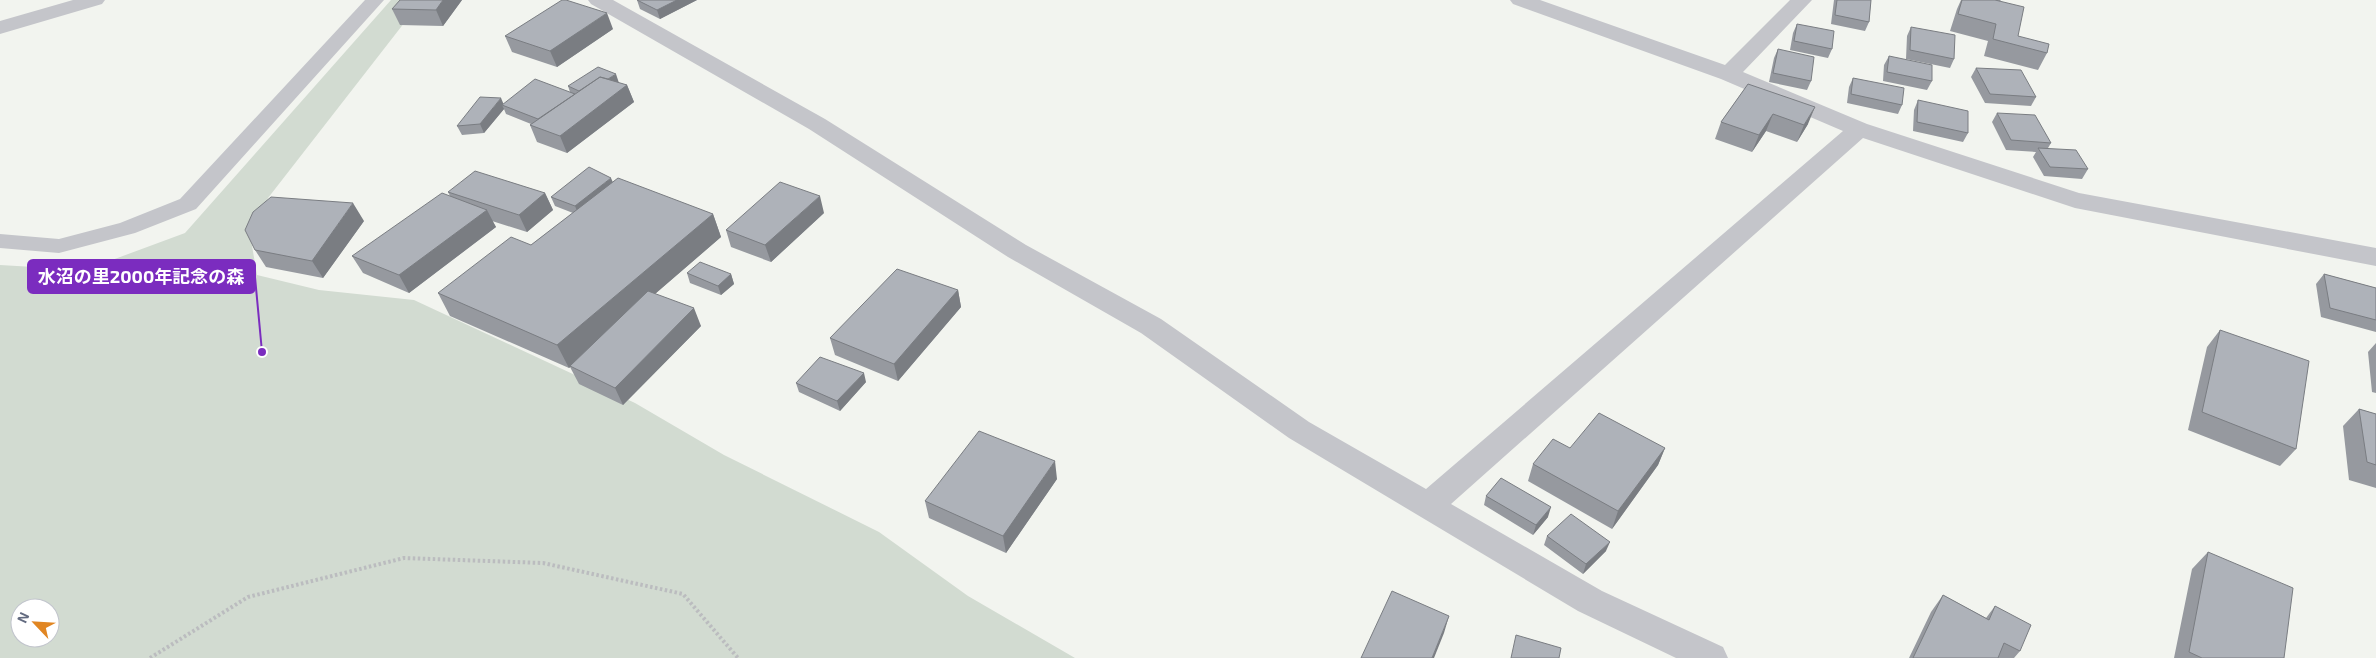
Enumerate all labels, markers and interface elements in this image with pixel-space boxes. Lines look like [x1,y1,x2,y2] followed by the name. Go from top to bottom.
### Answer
[28,260,255,293] callout: 水沼の里2000年記念の森
[38,265,244,287] text: 水沼の里2000年記念の森
[10,598,60,648] north arrow
[13,609,33,625] text: N

